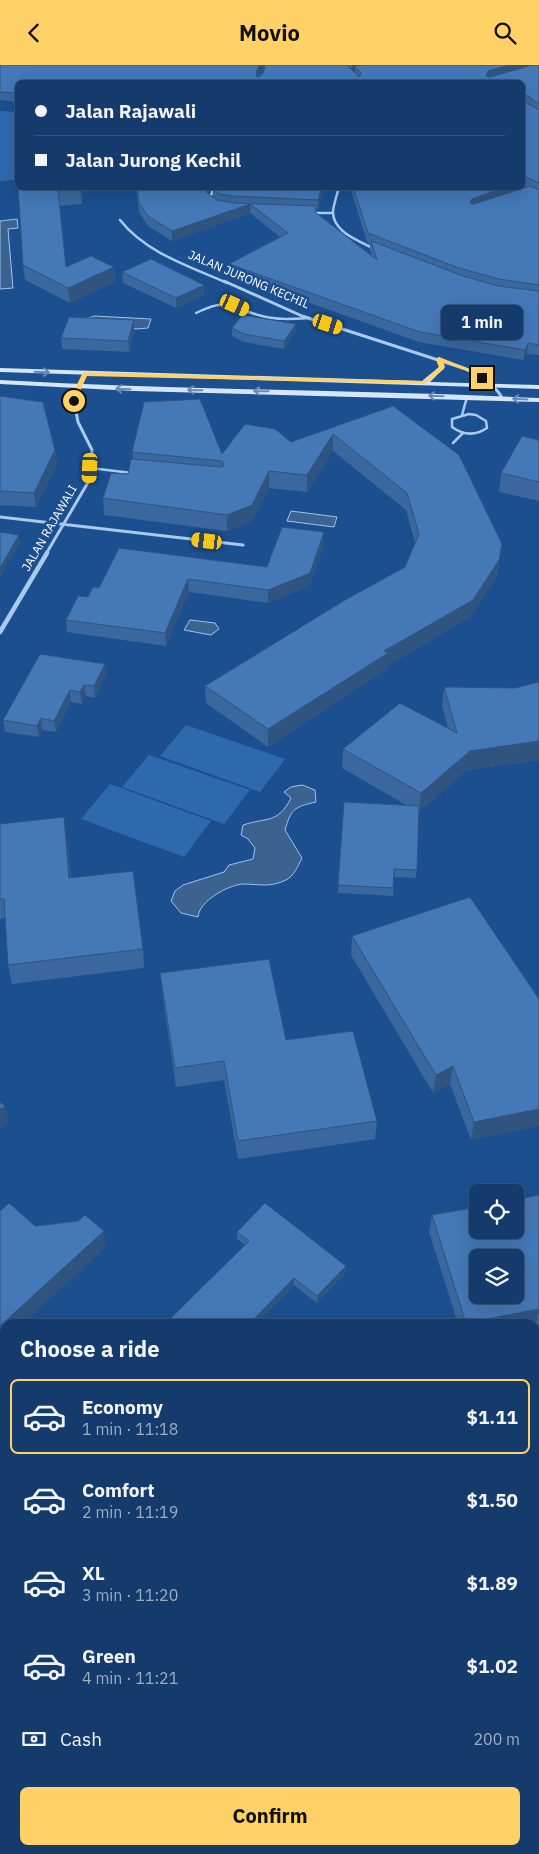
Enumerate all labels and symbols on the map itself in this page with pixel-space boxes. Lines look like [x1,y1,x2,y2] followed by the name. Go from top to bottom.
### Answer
[186,247,312,311] street label: JALAN JURONG KECHIL
[218,292,251,318] car
[441,305,523,341] callout: 1 min
[311,312,344,336] car
[34,367,50,376] one-way arrow
[471,367,493,389] route end
[116,384,132,393] one-way arrow
[187,385,203,395] one-way arrow
[254,386,270,396] one-way arrow
[63,390,85,412] route start
[428,391,444,400] one-way arrow
[513,395,529,404] one-way arrow
[81,453,98,483] car
[18,482,80,574] street label: JALAN RAJAWALI
[191,532,222,550] car

